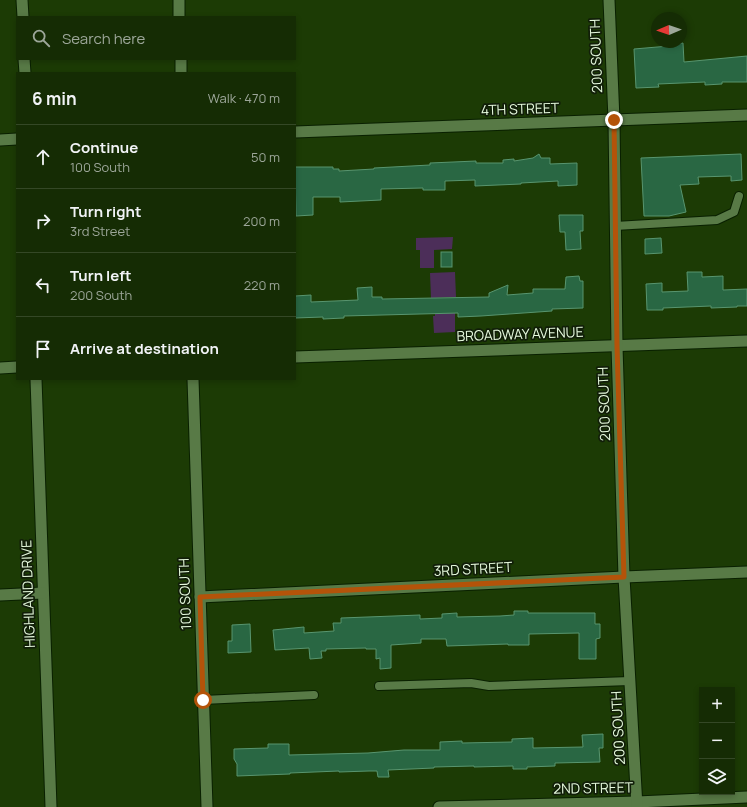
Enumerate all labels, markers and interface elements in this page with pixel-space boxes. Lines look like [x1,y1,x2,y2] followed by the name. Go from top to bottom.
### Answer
[651,12,687,48] north arrow
[16,16,296,60] search box
[585,19,606,94] street label: 200 SOUTH
[30,27,52,49] icon: search
[62,28,145,49] text: Search here
[32,87,77,110] text: 6 min
[208,89,280,107] text: Walk · 470 m
[481,98,560,119] street label: 4TH STREET
[605,111,623,129] route end
[70,137,138,158] text: Continue
[32,146,54,168] icon: ahead
[251,148,280,166] text: 50 m
[70,158,130,176] text: 100 South
[70,201,141,222] text: Turn right
[32,210,54,232] icon: right
[243,212,280,230] text: 200 m
[70,222,130,240] text: 3rd Street
[70,265,132,286] text: Turn left
[32,274,54,296] icon: left
[244,276,280,294] text: 220 m
[70,286,132,304] text: 200 South
[456,322,584,345] street label: BROADWAY AVENUE
[32,338,54,360] icon: arrive
[70,338,219,359] text: Arrive at destination
[593,367,614,442] street label: 200 SOUTH
[16,540,39,648] street label: HIGHLAND DRIVE
[433,557,514,580] street label: 3RD STREET
[174,558,195,630] street label: 100 SOUTH
[699,687,735,795] map controls
[699,687,735,723] button: +
[606,690,629,766] street label: 200 SOUTH
[194,691,212,709] route start
[699,723,735,759] button: −
[699,759,735,795] button: layers
[553,777,634,798] street label: 2ND STREET

